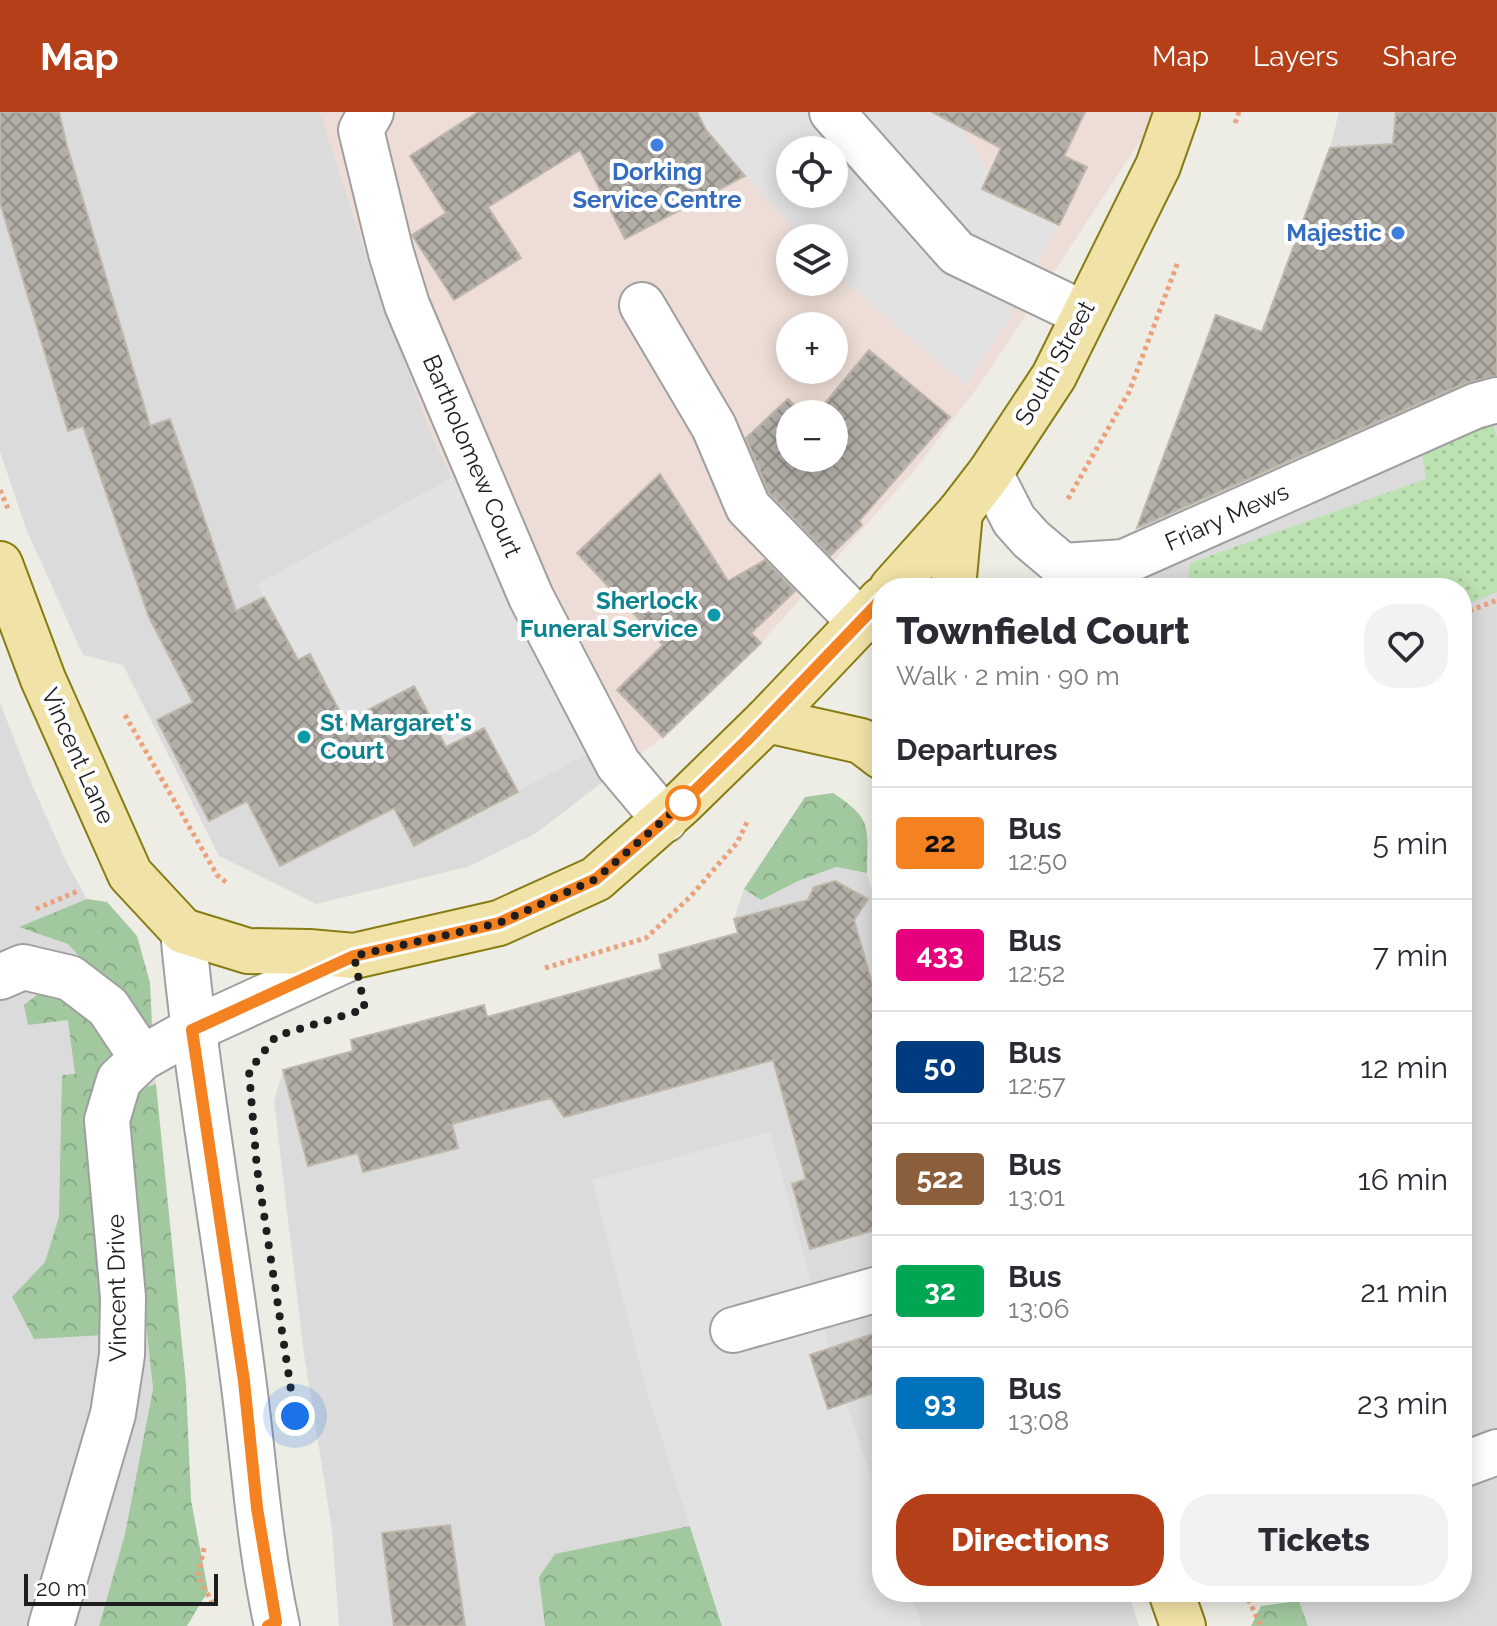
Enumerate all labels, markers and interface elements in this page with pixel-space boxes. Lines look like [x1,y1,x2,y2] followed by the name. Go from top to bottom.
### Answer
[40,34,119,79] text: Map
[1152,40,1209,73] text: Map
[1253,40,1339,73] text: Layers
[1383,40,1457,73] text: Share
[648,136,666,154] marker: Dorking Service Centre
[776,136,848,472] map controls
[776,136,848,208] button: locate
[572,157,742,214] place label: Dorking Service Centre
[1286,218,1382,247] place label: Majestic
[776,224,848,296] button: layers
[1389,224,1407,242] marker: Majestic
[1008,295,1101,430] street label: South Street
[776,312,848,384] button: +
[417,350,528,561] street label: Bartholomew Court
[776,400,848,472] button: −
[1160,476,1293,557] street label: Friary Mews
[520,586,699,643] place label: Sherlock Funeral Service
[1364,604,1448,688] button: heart
[705,606,723,624] marker: Sherlock Funeral Service
[896,608,1190,653] text: Townfield Court
[896,661,1120,691] text: Walk · 2 min · 90 m
[36,683,121,828] street label: Vincent Lane
[320,708,472,765] place label: St Margaret's Court
[295,728,313,746] marker: St Margaret's Court
[896,732,1058,767] text: Departures
[666,786,700,820] unlabelled marker
[1008,811,1062,846] text: Bus
[924,826,956,859] text: 22
[1372,826,1448,861] text: 5 min
[1008,846,1068,876] text: 12:50
[1008,923,1062,958] text: Bus
[916,938,964,971] text: 433
[1373,938,1448,973] text: 7 min
[1008,958,1065,988] text: 12:52
[1008,1035,1062,1070] text: Bus
[924,1050,956,1083] text: 50
[1360,1050,1448,1085] text: 12 min
[1008,1070,1066,1100] text: 12:57
[1008,1147,1062,1182] text: Bus
[916,1162,964,1195] text: 522
[1358,1162,1448,1197] text: 16 min
[1008,1182,1065,1212] text: 13:01
[101,1214,132,1362] street label: Vincent Drive
[1008,1259,1062,1294] text: Bus
[924,1274,956,1307] text: 32
[1360,1274,1448,1309] text: 21 min
[1008,1294,1070,1324] text: 13:06
[1008,1371,1062,1406] text: Bus
[924,1386,956,1419] text: 93
[1357,1386,1448,1421] text: 23 min
[275,1396,315,1436] your location
[1008,1406,1069,1436] text: 13:08
[896,1494,1164,1586] button: Directions
[1180,1494,1448,1586] button: Tickets
[24,1570,218,1606] scale bar
[36,1575,87,1601] text: 20 m

